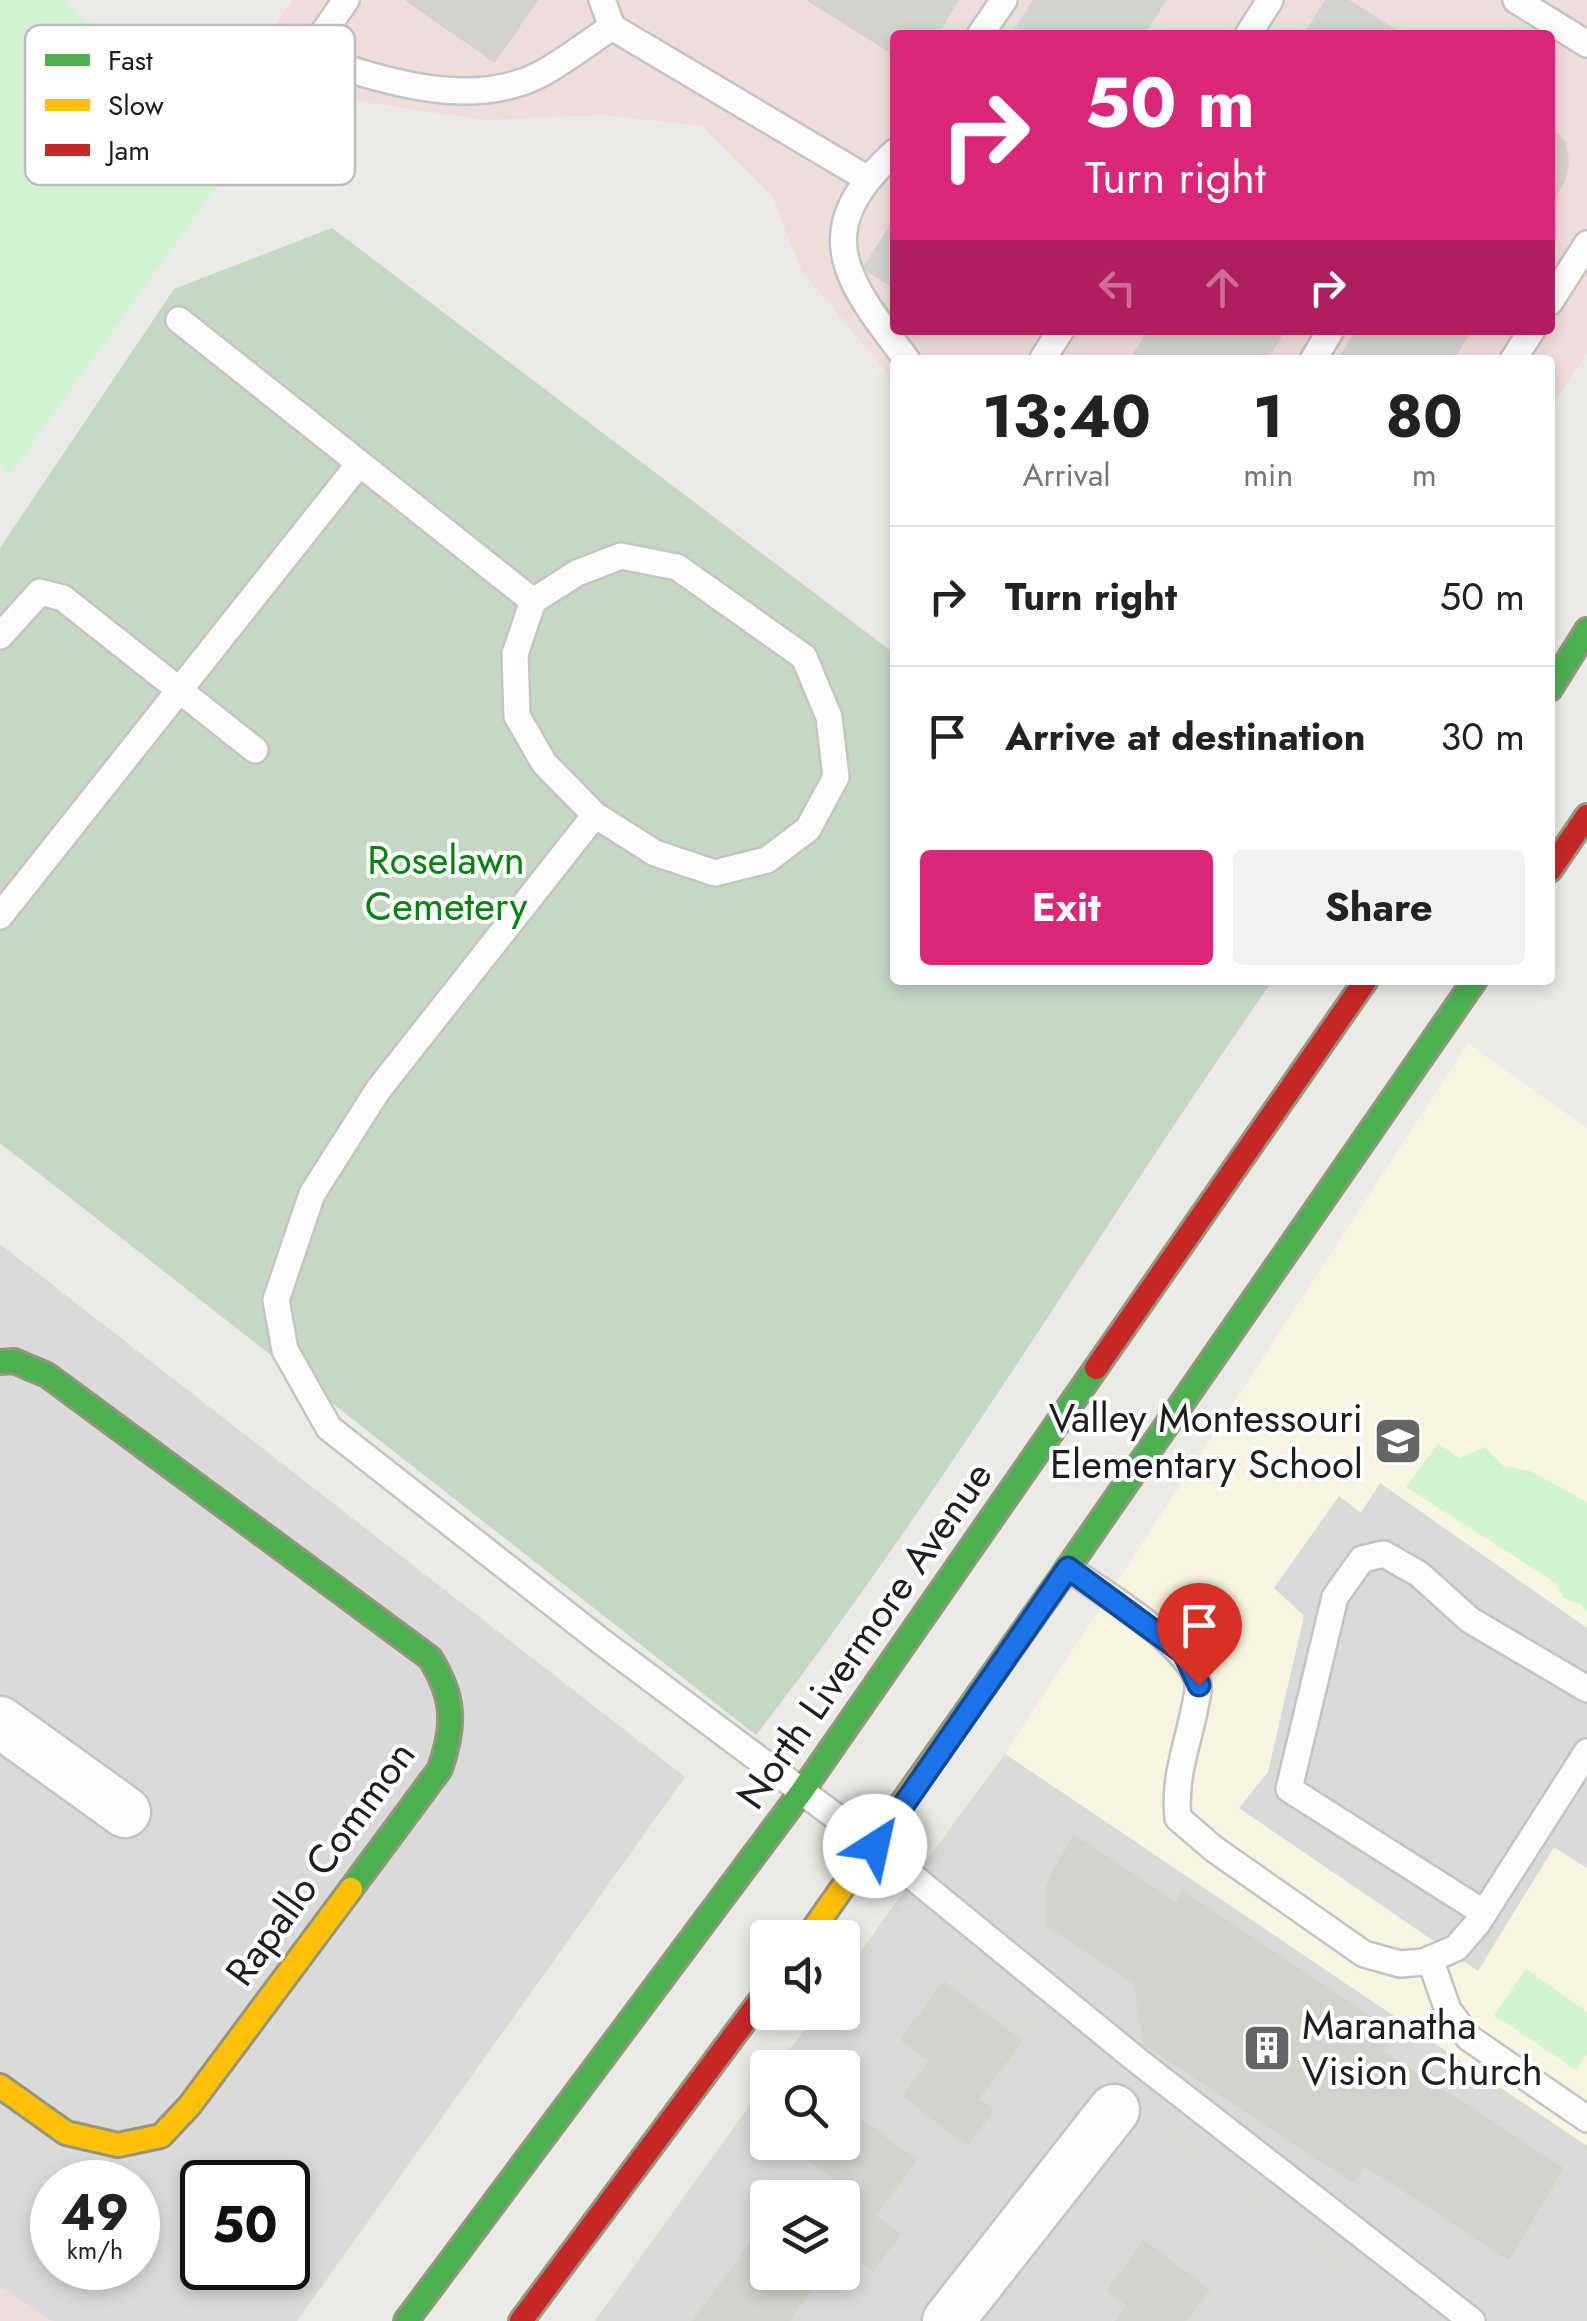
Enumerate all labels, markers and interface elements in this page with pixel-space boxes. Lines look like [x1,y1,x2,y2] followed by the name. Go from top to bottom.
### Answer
[25,25,355,185] legend
[108,40,153,81] text: Fast
[1085,52,1255,153] text: 50 m
[920,70,1050,200] icon: right
[108,85,164,126] text: Slow
[104,130,150,171] text: Jam
[1085,145,1266,210] text: Turn right
[1090,260,1145,315] icon: left
[1195,260,1250,315] icon: ahead
[1300,260,1355,315] icon: right
[982,373,1151,460] text: 13:40
[1253,373,1283,460] text: 1
[1385,373,1463,460] text: 80
[1022,452,1111,498] text: Arrival
[1243,452,1293,498] text: min
[1412,452,1437,498] text: m
[920,569,975,624] icon: right
[1005,569,1177,624] text: Turn right
[1440,569,1525,624] text: 50 m
[920,709,975,764] icon: arrive
[1005,709,1366,764] text: Arrive at destination
[1440,709,1525,764] text: 30 m
[365,831,528,935] park label: Roselawn Cemetery
[920,850,1213,965] button: Exit
[1233,850,1525,965] button: Share
[1049,1389,1363,1493] place label: Valley Montessouri Elementary School
[1372,1415,1424,1467] school or university icon: Valley Montessouri Elementary School
[722,1450,1006,1820] street label: North Livermore Avenue
[1157,1583,1242,1686] pin
[1172,1598,1227,1653] icon: arrive
[211,1728,429,1998] street label: Rapallo Common
[823,1794,927,1898] position arrow
[750,1920,860,2290] map controls
[750,1920,860,2030] button: sound
[1302,1996,1543,2100] place label: Maranatha Vision Church
[1241,2022,1293,2074] building icon: Maranatha Vision Church
[750,2050,860,2160] button: search
[180,2160,310,2290] speed limit sign: 50
[61,2176,129,2249] text: 49
[750,2180,860,2290] button: layers
[67,2232,123,2268] text: km/h

